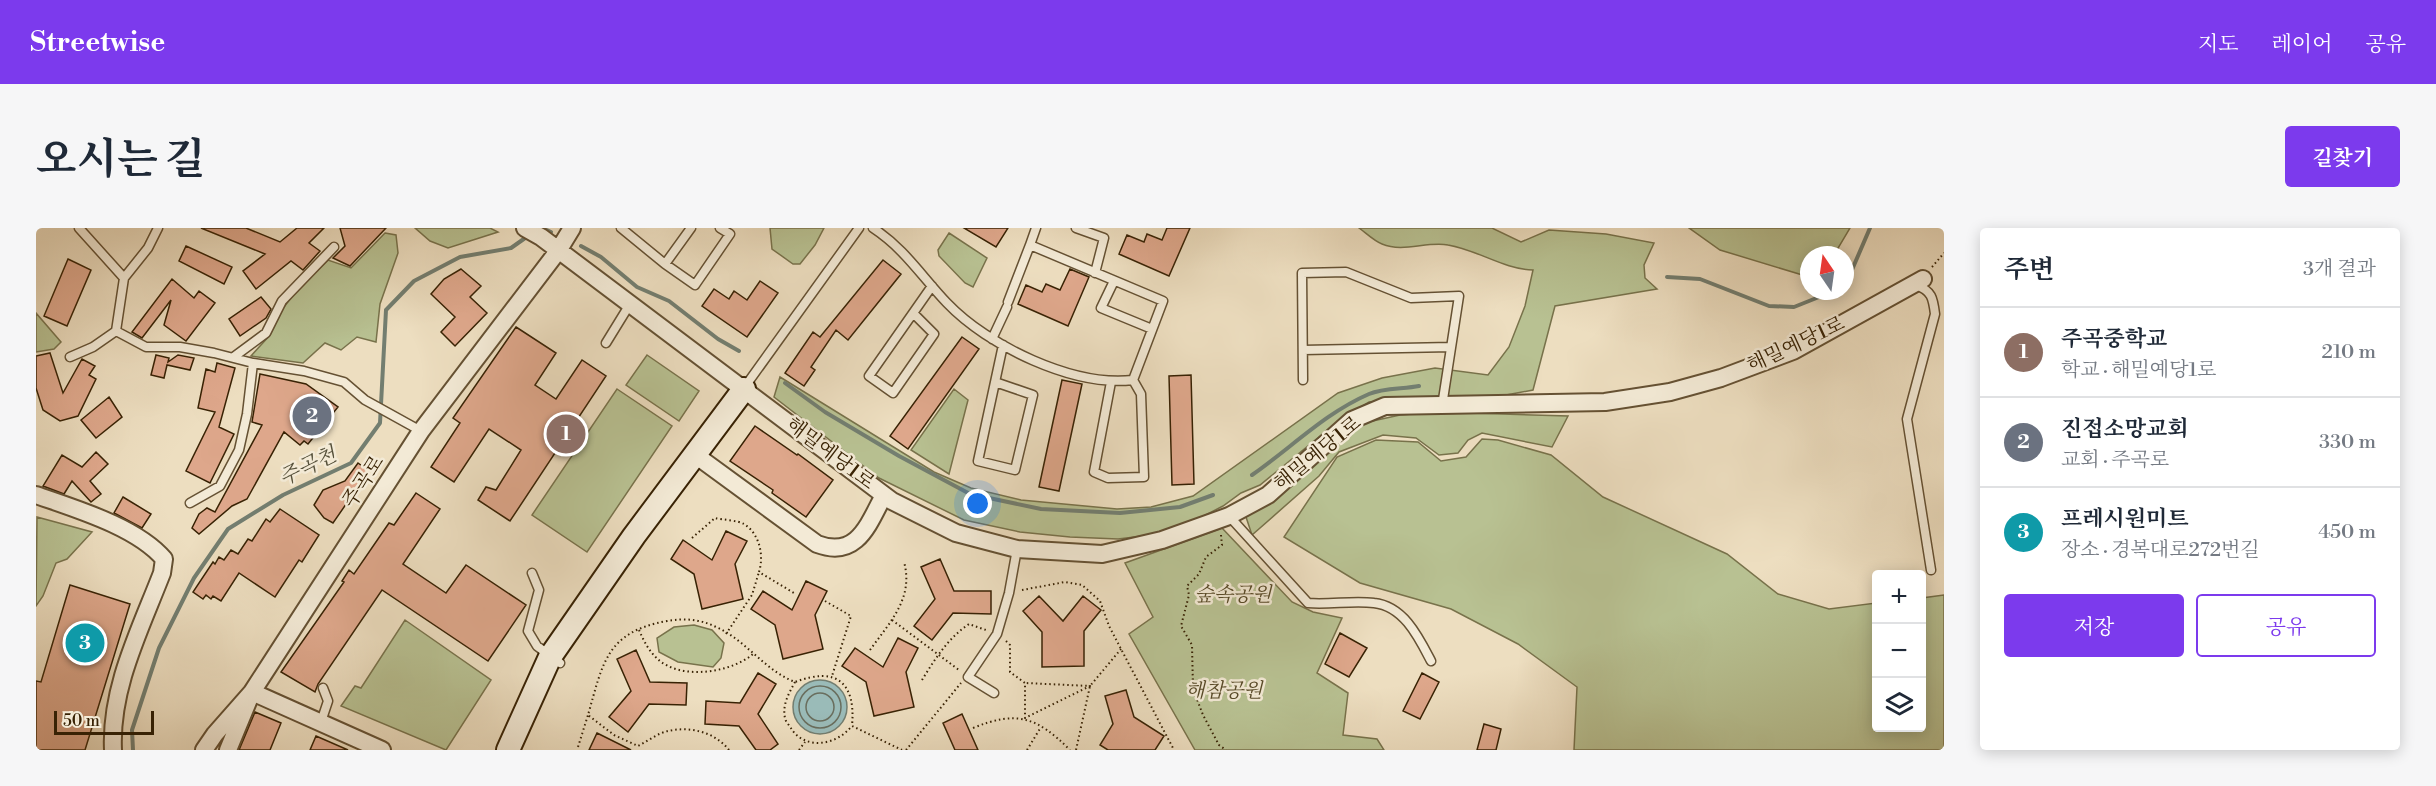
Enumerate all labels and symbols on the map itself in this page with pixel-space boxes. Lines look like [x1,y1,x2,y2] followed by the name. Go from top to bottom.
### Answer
[1800,246,1854,300] north arrow
[1743,311,1849,379] street label: 해밀예당1로
[292,394,332,438] pin: 2
[1269,411,1367,497] street label: 해밀예당1로
[546,412,586,456] pin: 1
[780,412,880,496] street label: 해밀예당1로
[275,441,343,492] water label: 주곡천
[338,451,390,513] street label: 주곡로
[963,489,992,518] your location
[1194,583,1273,608] park label: 숲속공원
[65,620,104,666] pin: 3
[1185,679,1264,704] park label: 해참공원
[54,708,154,736] scale bar

